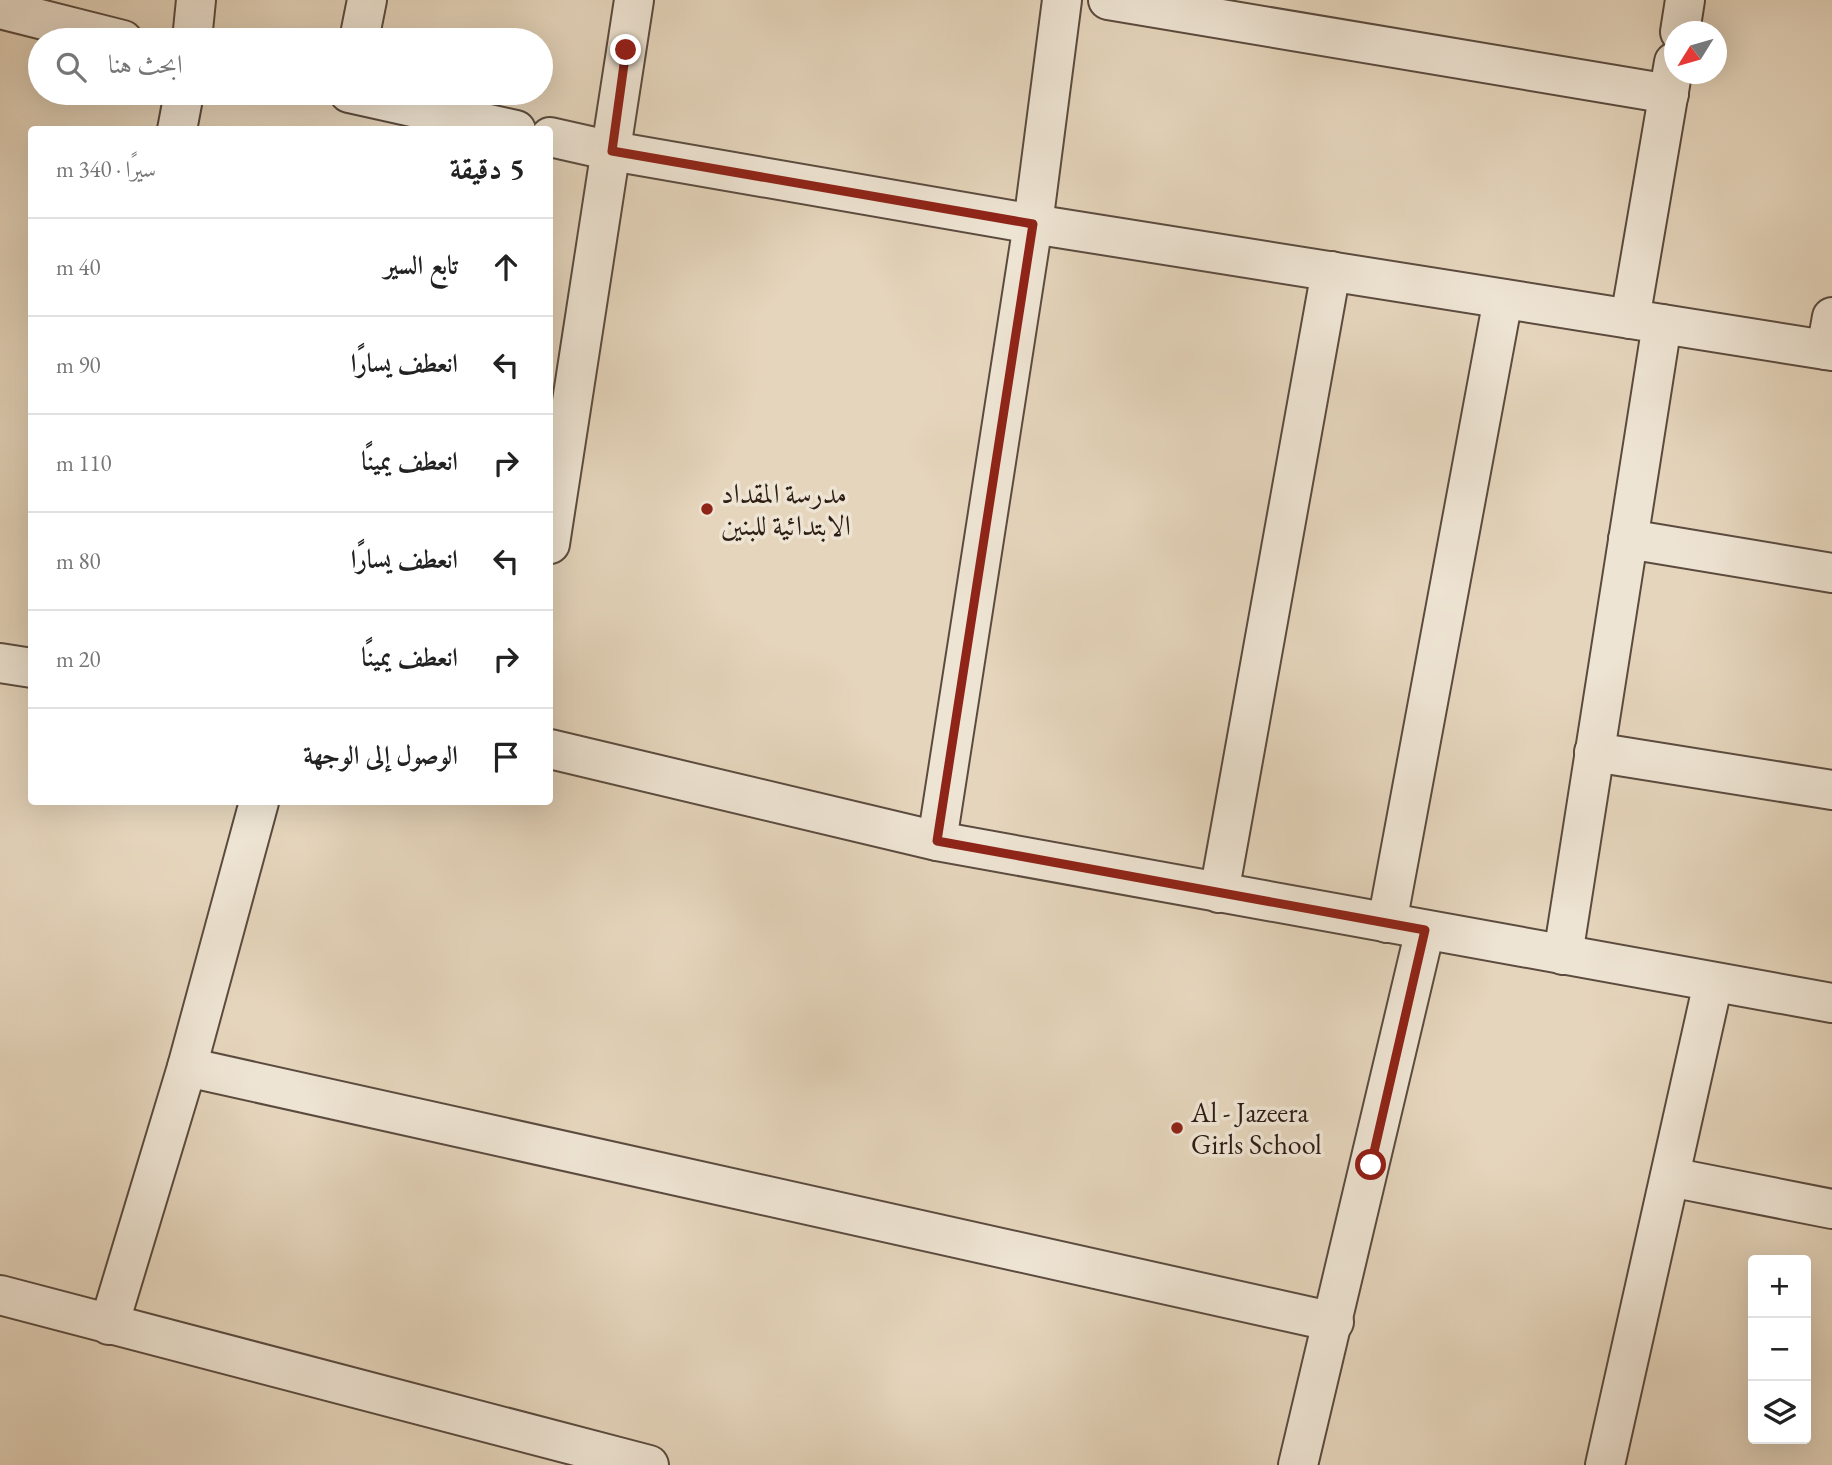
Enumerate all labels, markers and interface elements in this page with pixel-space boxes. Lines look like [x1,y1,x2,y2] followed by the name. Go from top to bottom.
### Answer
[1664,21,1727,84] north arrow
[28,28,553,105] search box
[610,34,641,65] route end
[108,47,183,81] text: ابحث هنا
[52,48,90,86] icon: search
[450,149,525,188] text: 5 دقيقة
[56,154,156,184] text: سيرًا · 340 m
[384,248,458,282] text: تابع السير
[487,248,525,286] icon: ahead
[56,252,101,282] text: 40 m
[351,346,458,380] text: انعطف يسارًا
[487,346,525,384] icon: left
[56,350,101,380] text: 90 m
[361,444,458,478] text: انعطف يمينًا
[487,444,525,482] icon: right
[56,448,112,478] text: 110 m
[721,475,851,543] place label: مدرسة المقداد الابتدائية للبنين
[699,501,715,517] marker: مدرسة المقداد الابتدائية للبنين
[351,542,458,576] text: انعطف يسارًا
[487,542,525,580] icon: left
[56,546,101,576] text: 80 m
[361,640,458,674] text: انعطف يمينًا
[487,640,525,678] icon: right
[56,644,101,674] text: 20 m
[303,738,458,772] text: الوصول إلى الوجهة
[487,738,525,776] icon: arrive
[1190,1094,1322,1162] place label: Al - Jazeera Girls School
[1169,1120,1185,1136] marker: Al - Jazeera Girls School
[1355,1149,1386,1180] route start
[1748,1255,1811,1444] map controls
[1748,1255,1811,1318] button: +
[1748,1318,1811,1381] button: −
[1748,1381,1811,1444] button: layers

